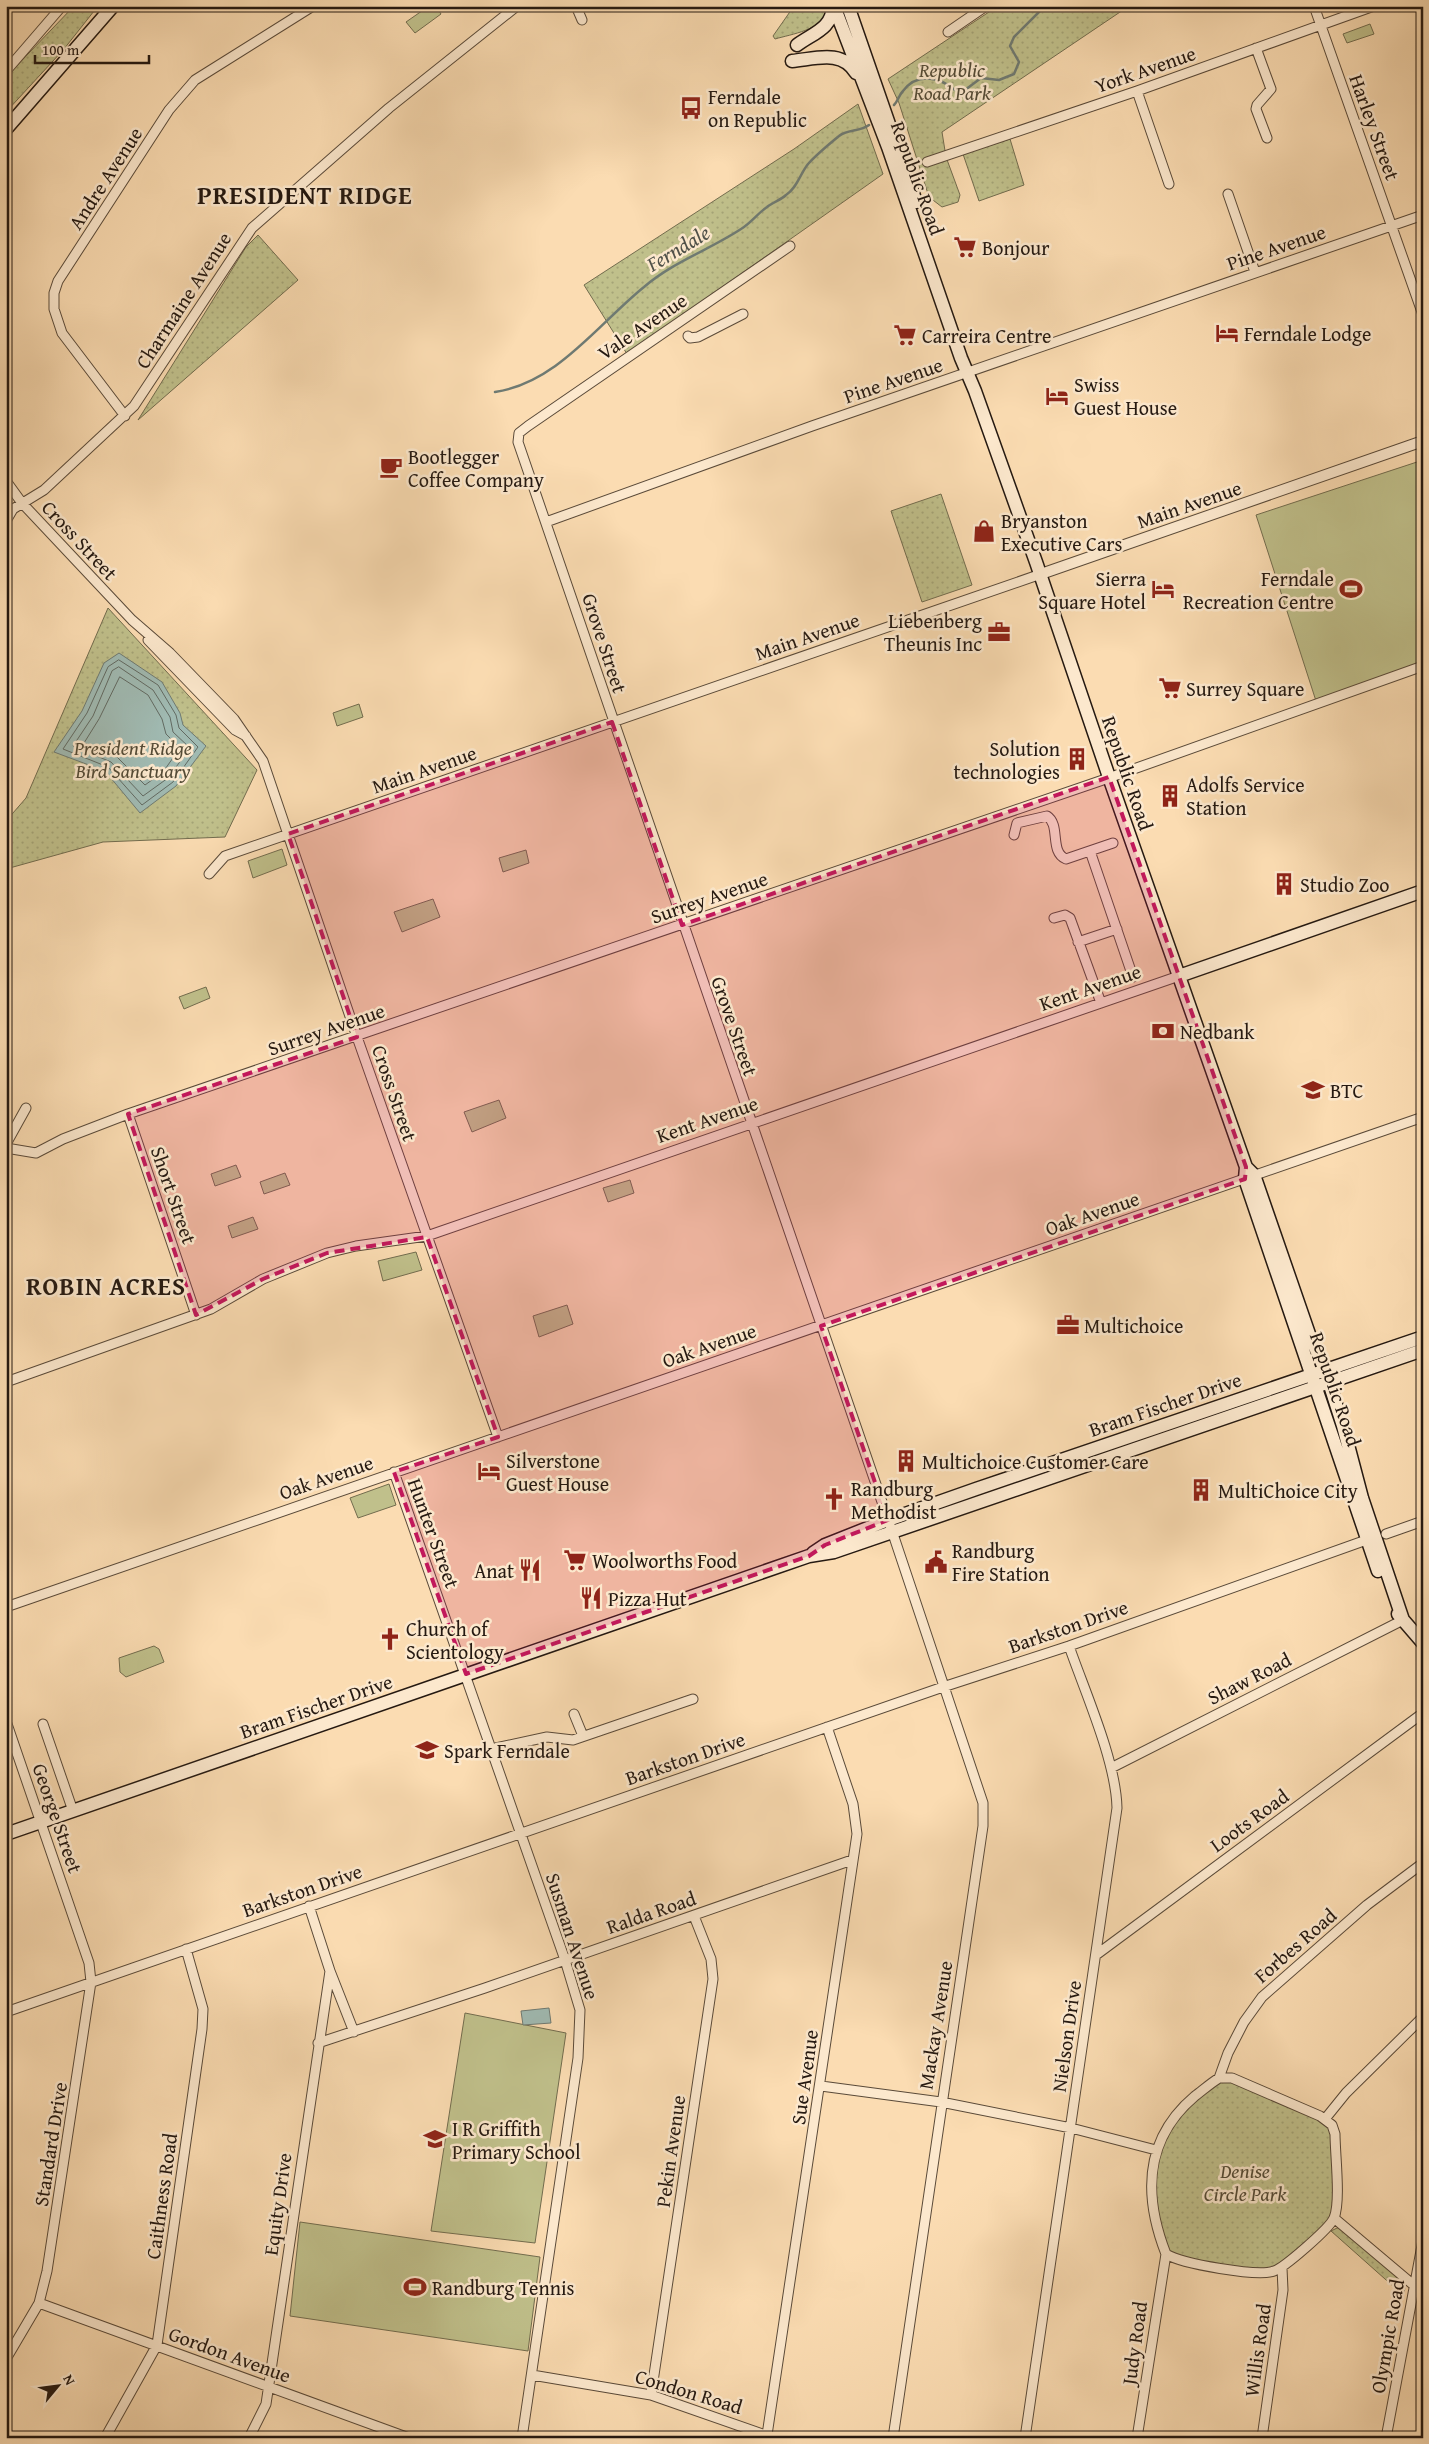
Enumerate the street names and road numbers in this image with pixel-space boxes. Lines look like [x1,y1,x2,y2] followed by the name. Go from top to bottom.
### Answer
[1090,38,1200,100] street label: York Avenue
[1342,70,1408,184] street label: Harley Street
[884,117,952,239] street label: Republic Road
[61,121,149,235] street label: Andre Avenue
[1223,217,1329,277] street label: Pine Avenue
[128,226,238,374] street label: Charmaine Avenue
[592,285,692,367] street label: Vale Avenue
[840,350,946,410] street label: Pine Avenue
[1133,473,1245,535] street label: Main Avenue
[35,494,125,586] street label: Cross Street
[575,589,635,697] street label: Grove Street
[751,605,863,667] street label: Main Avenue
[1095,712,1161,834] street label: Republic Road
[368,738,480,800] street label: Main Avenue
[647,863,771,931] street label: Surrey Avenue
[1035,956,1145,1018] street label: Kent Avenue
[704,972,766,1080] street label: Grove Street
[264,995,388,1063] street label: Surrey Avenue
[365,1041,425,1145] street label: Cross Street
[652,1088,762,1150] street label: Kent Avenue
[144,1142,204,1248] street label: Short Street
[1041,1183,1143,1243] street label: Oak Avenue
[658,1315,760,1375] street label: Oak Avenue
[1303,1328,1369,1450] street label: Republic Road
[1085,1364,1245,1444] street label: Bram Fischer Drive
[275,1447,377,1507] street label: Oak Avenue
[401,1474,467,1592] street label: Hunter Street
[1004,1592,1132,1660] street label: Barkston Drive
[1202,1644,1296,1711] street label: Shaw Road
[236,1666,396,1746] street label: Bram Fischer Drive
[621,1724,749,1792] street label: Barkston Drive
[26,1759,90,1877] street label: George Street
[1204,1781,1295,1859] street label: Loots Road
[238,1856,366,1924] street label: Barkston Drive
[539,1869,607,2003] street label: Susman Avenue
[602,1883,700,1941] street label: Ralda Road
[1247,1901,1343,1989] street label: Forbes Road
[911,1959,959,2091] street label: Mackay Avenue
[1044,1978,1088,2094] street label: Nielson Drive
[783,2028,825,2126] street label: Sue Avenue
[26,2080,74,2208] street label: Standard Drive
[648,2093,692,2209] street label: Pekin Avenue
[138,2131,184,2261] street label: Caithness Road
[255,2151,299,2257] street label: Equity Drive
[1363,2276,1411,2395] street label: Olympic Road
[1113,2299,1154,2390] street label: Judy Road
[1236,2301,1278,2398] street label: Willis Road
[165,2318,295,2390] street label: Gordon Avenue
[632,2361,746,2421] street label: Condon Road

